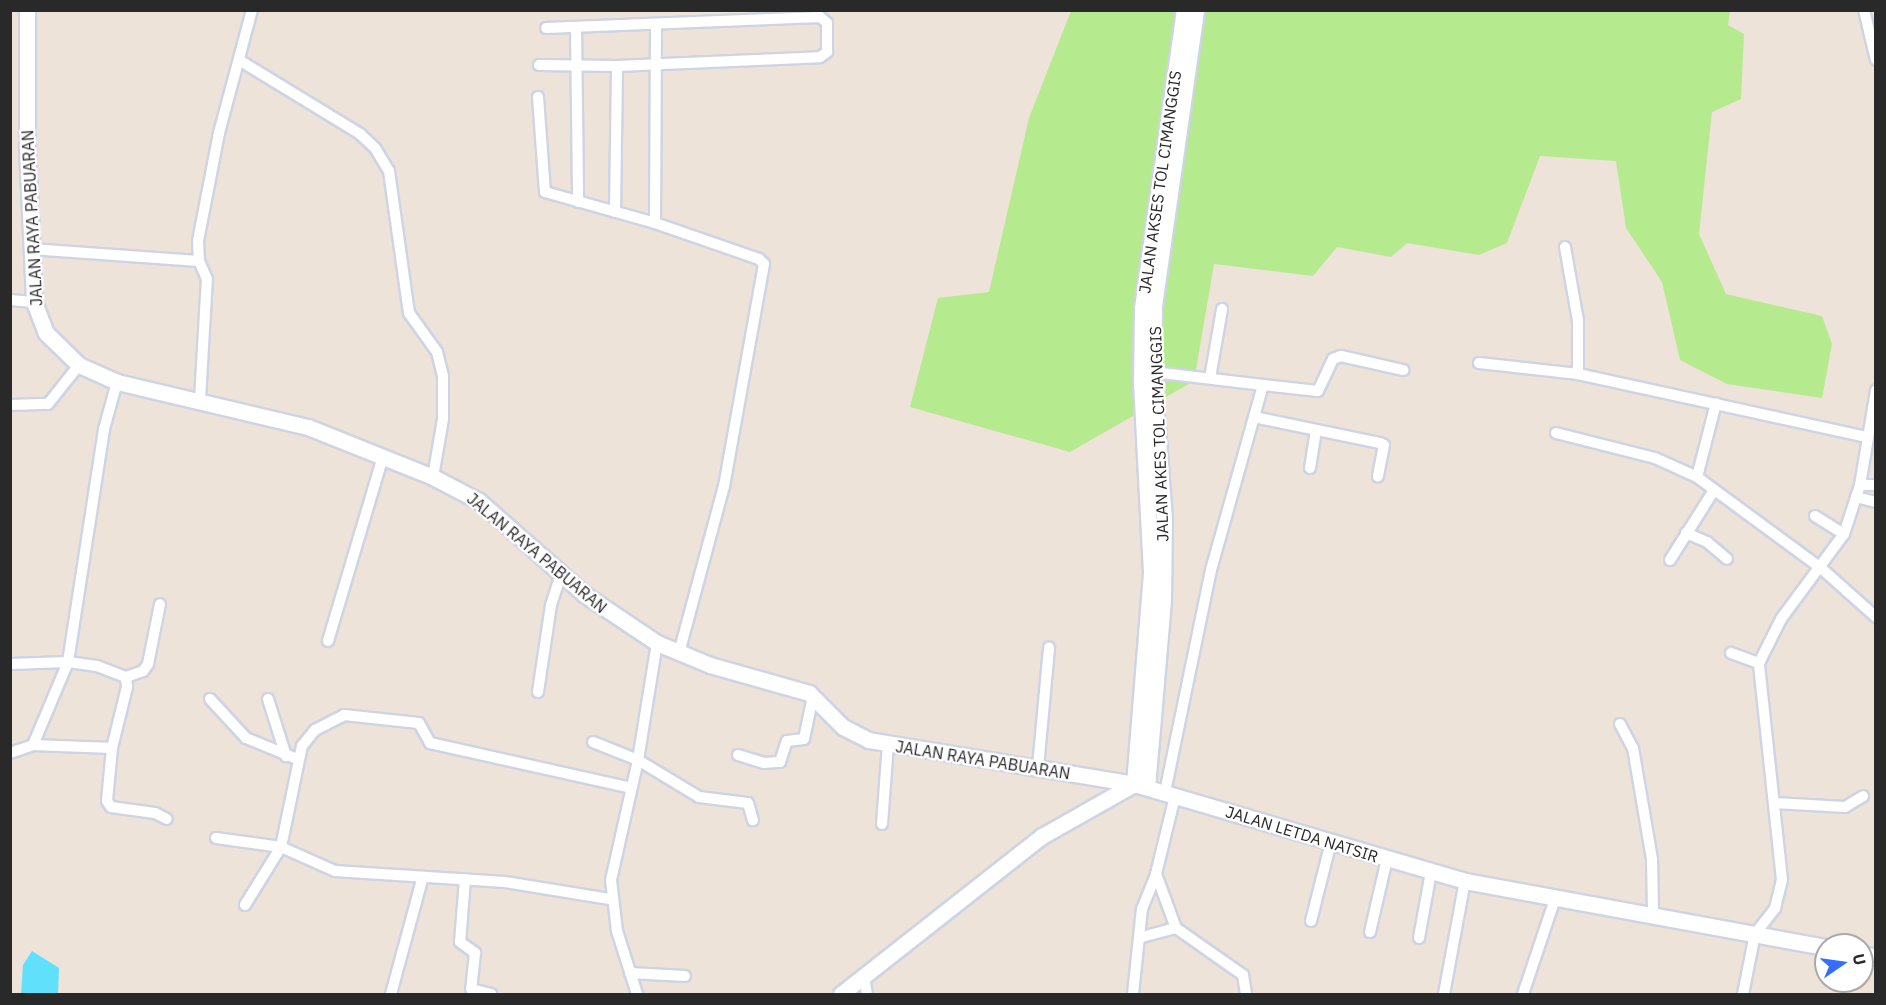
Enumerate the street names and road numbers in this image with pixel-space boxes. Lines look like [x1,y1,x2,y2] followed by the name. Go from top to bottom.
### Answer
[1135,69,1185,295] street label: JALAN AKSES TOL CIMANGGIS
[18,129,46,307] street label: JALAN RAYA PABUARAN
[1146,326,1172,542] street label: JALAN AKES TOL CIMANGGIS
[463,489,611,617] street label: JALAN RAYA PABUARAN
[894,737,1072,783] street label: JALAN RAYA PABUARAN
[1223,802,1381,866] street label: JALAN LETDA NATSIR

